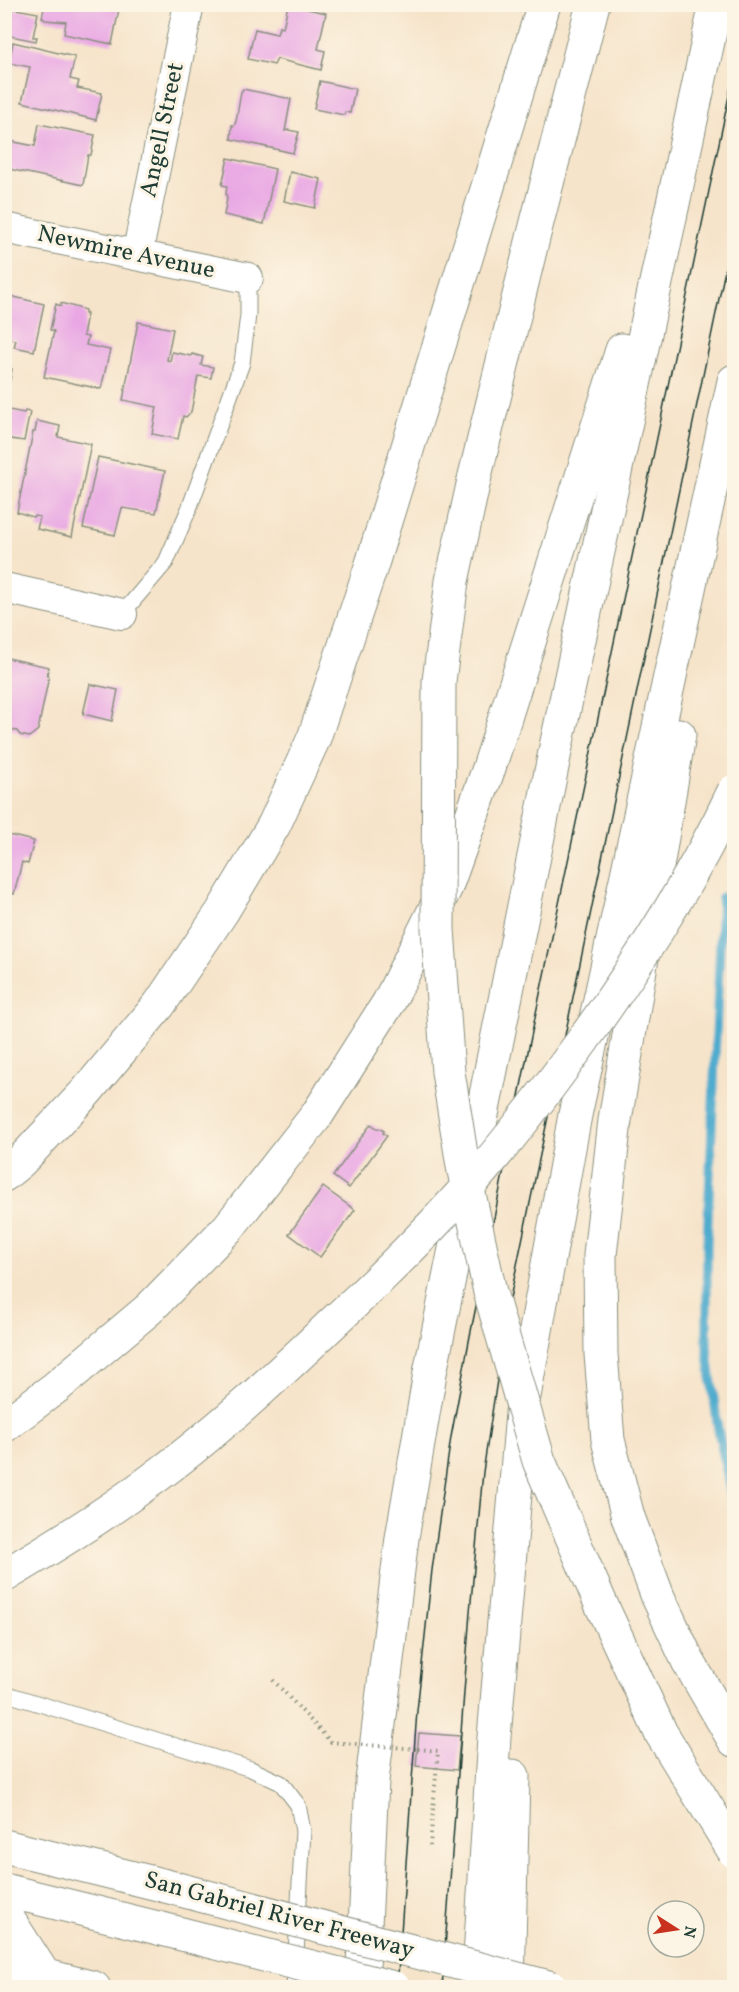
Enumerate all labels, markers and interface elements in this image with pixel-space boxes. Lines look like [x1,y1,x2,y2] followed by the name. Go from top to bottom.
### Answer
[132,60,194,200] street label: Angell Street
[34,218,218,288] street label: Newmire Avenue
[140,1864,418,1968] street label: San Gabriel River Freeway
[646,1899,706,1959] north arrow
[677,1924,701,1940] text: N

